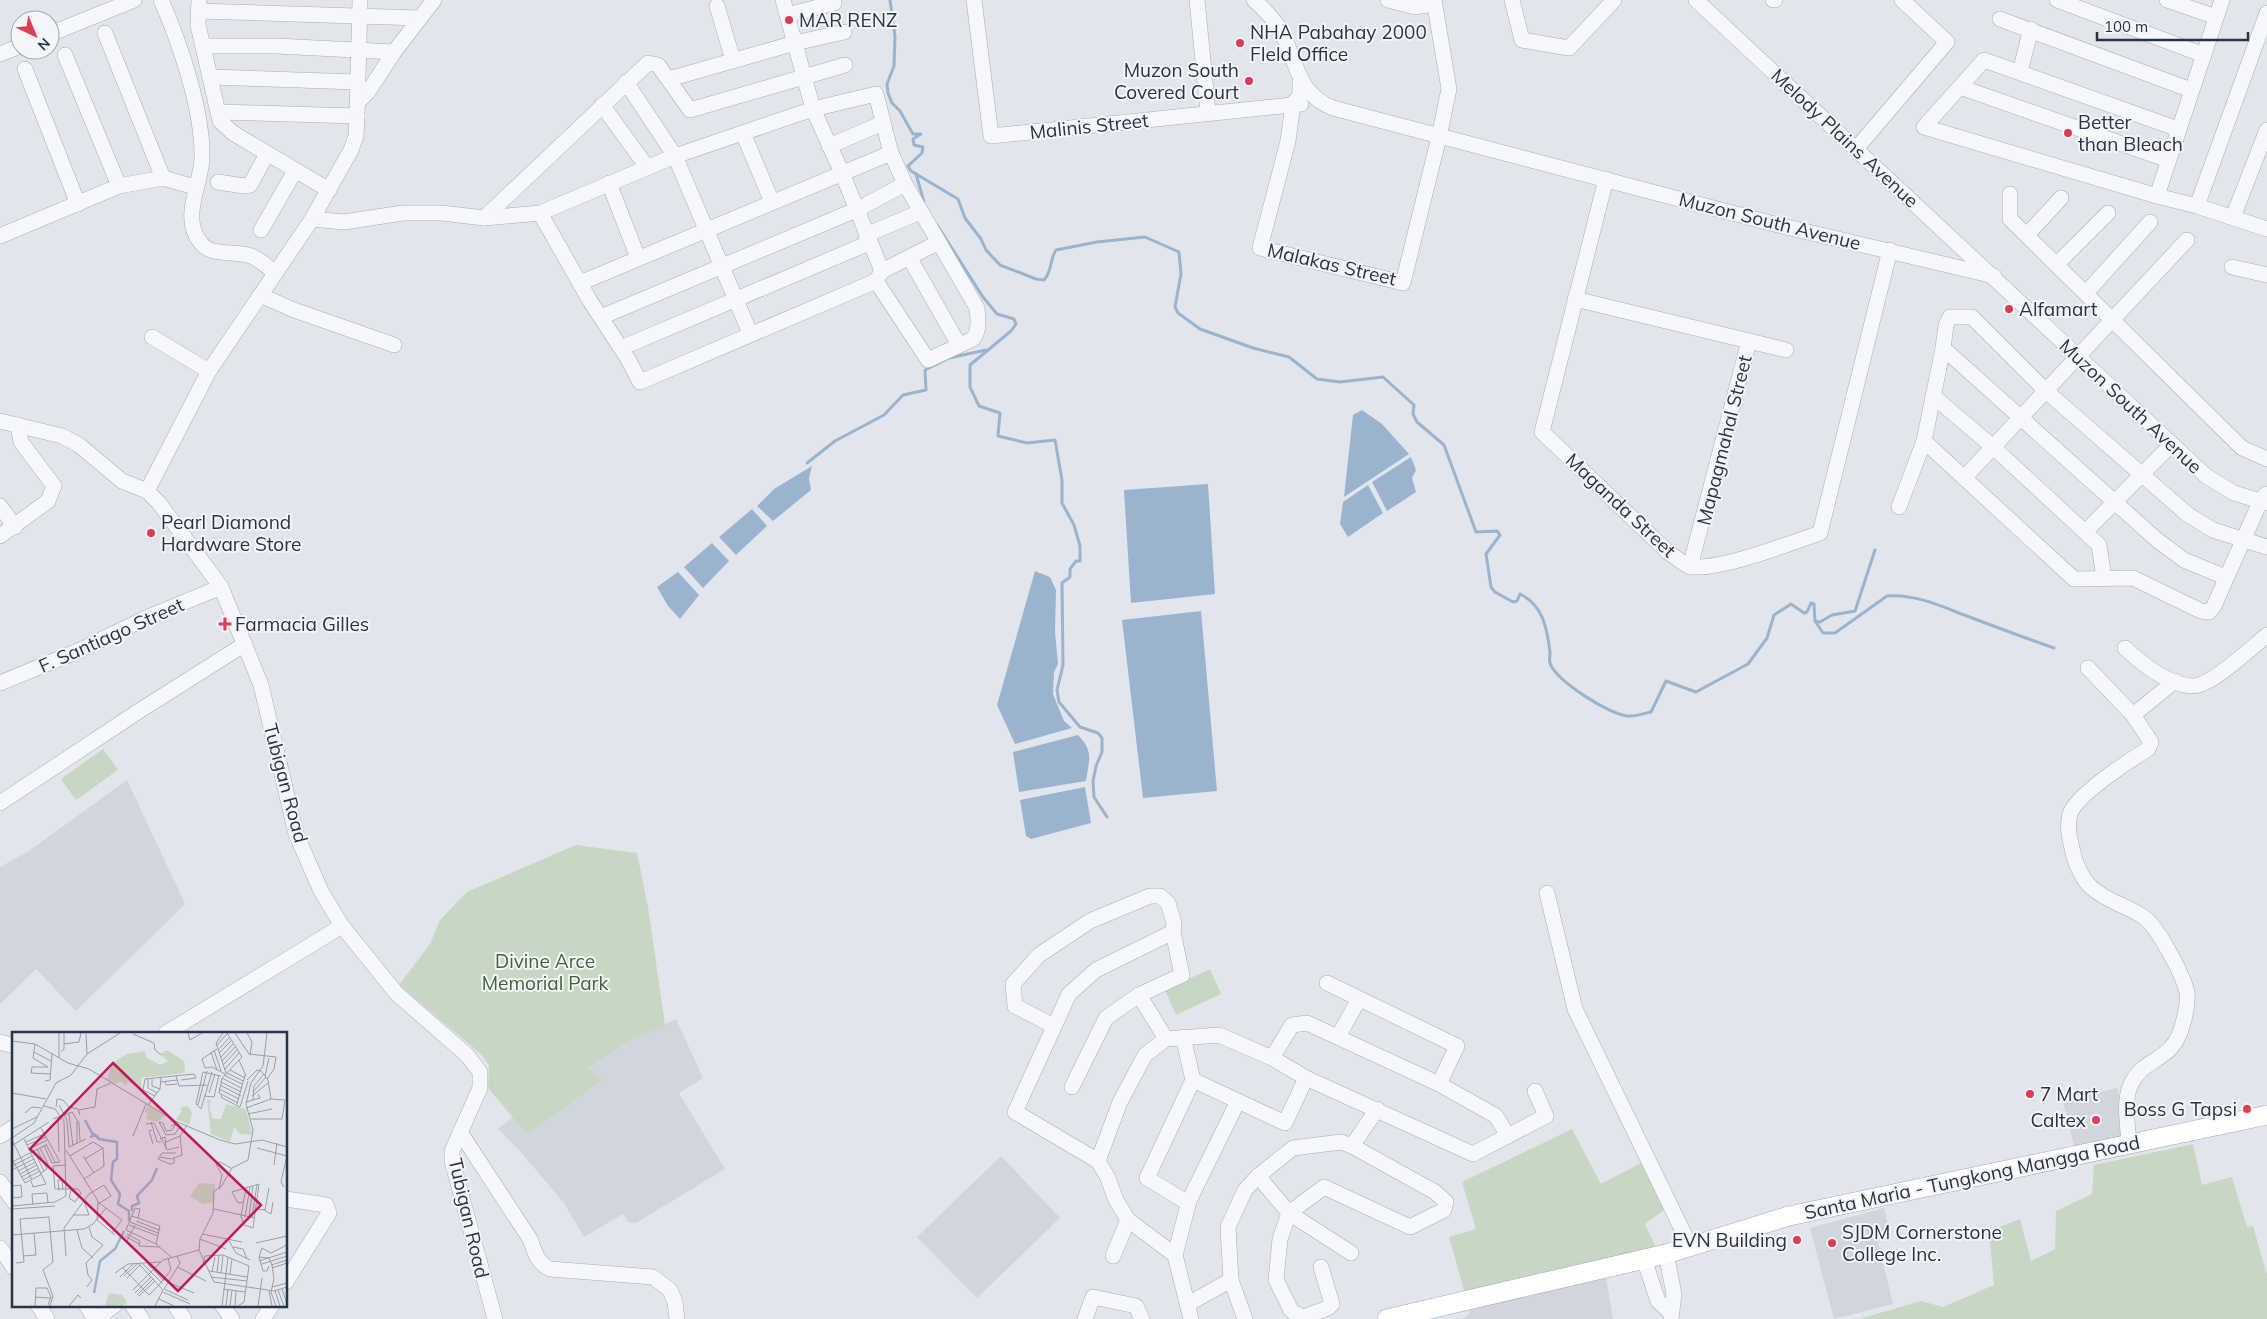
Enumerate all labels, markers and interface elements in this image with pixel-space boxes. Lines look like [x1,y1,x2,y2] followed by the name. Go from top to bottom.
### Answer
[799,8,897,32] place label: MAR RENZ
[10,10,60,60] north arrow
[2097,10,2248,42] scale bar
[783,14,795,26] marker: MAR RENZ
[2104,17,2148,36] text: 100 m
[1250,20,1427,66] place label: NHA Pabahay 2000 FIeld Office
[34,34,54,54] text: N
[1234,37,1246,49] marker: NHA Pabahay 2000 FIeld Office
[1114,58,1239,104] place label: Muzon South Covered Court
[1766,63,1924,213] street label: Melody Plains Avenue
[1243,75,1255,87] marker: Muzon South Covered Court
[1028,108,1150,144] street label: Malinis Street
[2078,110,2183,156] place label: Better than Bleach
[2062,127,2074,139] marker: Better than Bleach
[1677,187,1863,255] street label: Muzon South Avenue
[1265,238,1399,291] street label: Malakas Street
[2019,297,2098,321] place label: Alfamart
[2003,303,2015,315] marker: Alfamart
[2055,334,2207,478] street label: Muzon South Avenue
[1691,352,1757,528] street label: Mapagmahal Street
[1561,448,1681,562] street label: Maganda Street
[161,510,301,556] place label: Pearl Diamond Hardware Store
[145,527,157,539] marker: Pearl Diamond Hardware Store
[35,592,188,678] street label: F. Santiago Street
[235,612,369,636] place label: Farmacia Gilles
[219,618,231,630] marker: Farmacia Gilles
[259,721,313,845] street label: Tubigan Road
[482,949,608,995] park label: Divine Arce Memorial Park
[12,1032,288,1306] inset map
[2040,1082,2098,1106] place label: 7 Mart
[2024,1088,2036,1100] marker: 7 Mart
[2124,1097,2237,1121] place label: Boss G Tapsi
[2241,1103,2253,1115] marker: Boss G Tapsi
[2030,1108,2086,1132] place label: Caltex
[2090,1114,2102,1126] marker: Caltex
[1802,1130,2142,1224] street label: Santa Maria - Tungkong Mangga Road
[444,1156,494,1280] street label: Tubigan Road
[1842,1220,2002,1266] place label: SJDM Cornerstone College Inc.
[1672,1228,1787,1252] place label: EVN Building
[1791,1234,1803,1246] marker: EVN Building
[1826,1237,1838,1249] marker: SJDM Cornerstone College Inc.

